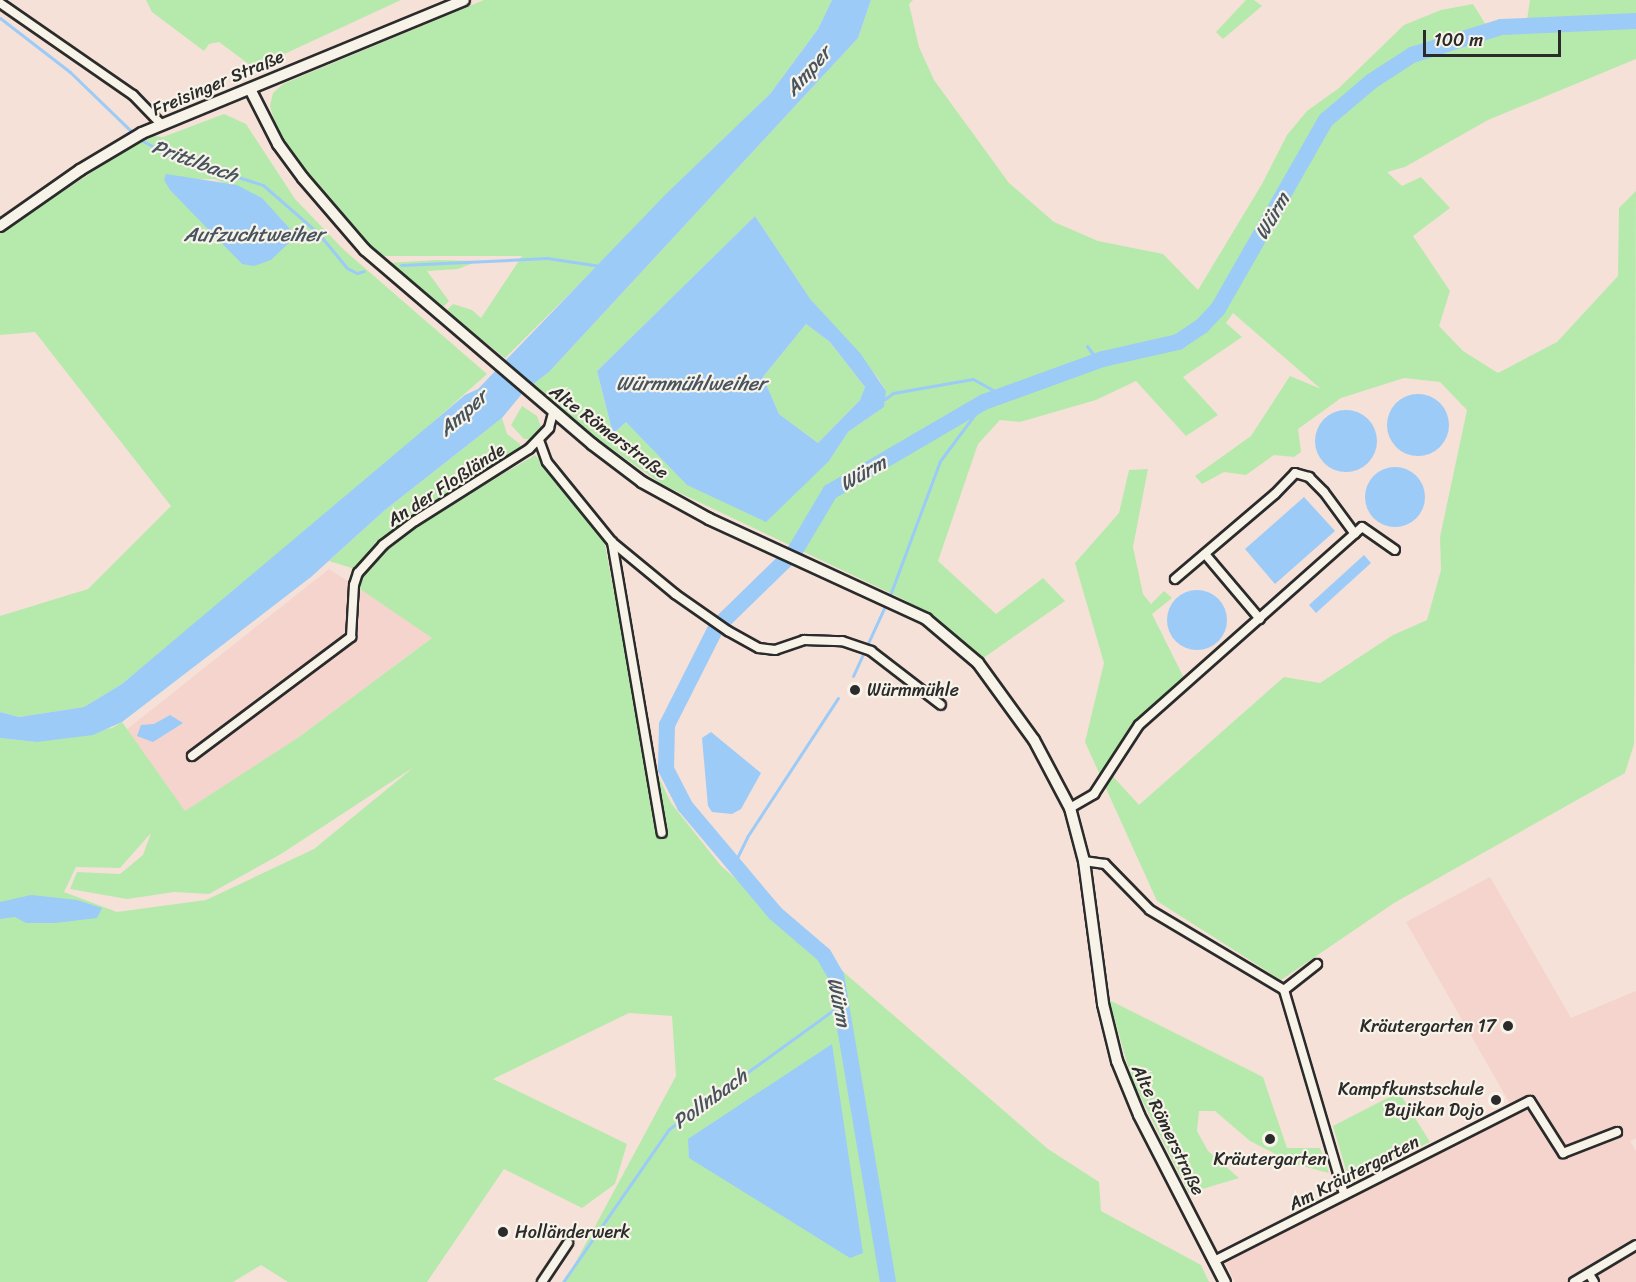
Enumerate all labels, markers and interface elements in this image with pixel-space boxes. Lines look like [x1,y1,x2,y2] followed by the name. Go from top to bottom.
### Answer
[1426,18,1564,56] scale bar
[1434,24,1483,56] text: 100 m
[780,41,836,101] water label: Amper
[148,45,288,121] street label: Freisinger Straße
[149,134,241,188] water label: Prittlbach
[1249,188,1295,244] water label: Würm
[184,222,324,246] water label: Aufzuchtweiher
[616,371,766,395] water label: Würmmühlweiher
[546,381,672,483] street label: Alte Römerstraße
[434,385,492,441] water label: Amper
[383,439,509,531] street label: An der Floßlände
[835,450,891,496] water label: Würm
[867,679,959,701] place label: Würmmühle
[848,683,862,697] marker: Würmmühle
[822,975,856,1029] water label: Würm
[1360,1015,1496,1037] place label: Kräutergarten 17
[1501,1019,1515,1033] marker: Kräutergarten 17
[1127,1061,1209,1199] street label: Alte Römerstraße
[668,1064,752,1134] water label: Pollnbach
[1338,1079,1484,1122] place label: Kampfkunstschule Bujikan Dojo
[1489,1093,1503,1107] marker: Kampfkunstschule Bujikan Dojo
[1285,1131,1423,1215] street label: Am Kräutergarten
[1263,1132,1277,1146] marker: Kräutergarten
[1213,1148,1327,1170] place label: Kräutergarten
[515,1221,630,1243] place label: Holländerwerk
[496,1225,510,1239] marker: Holländerwerk

